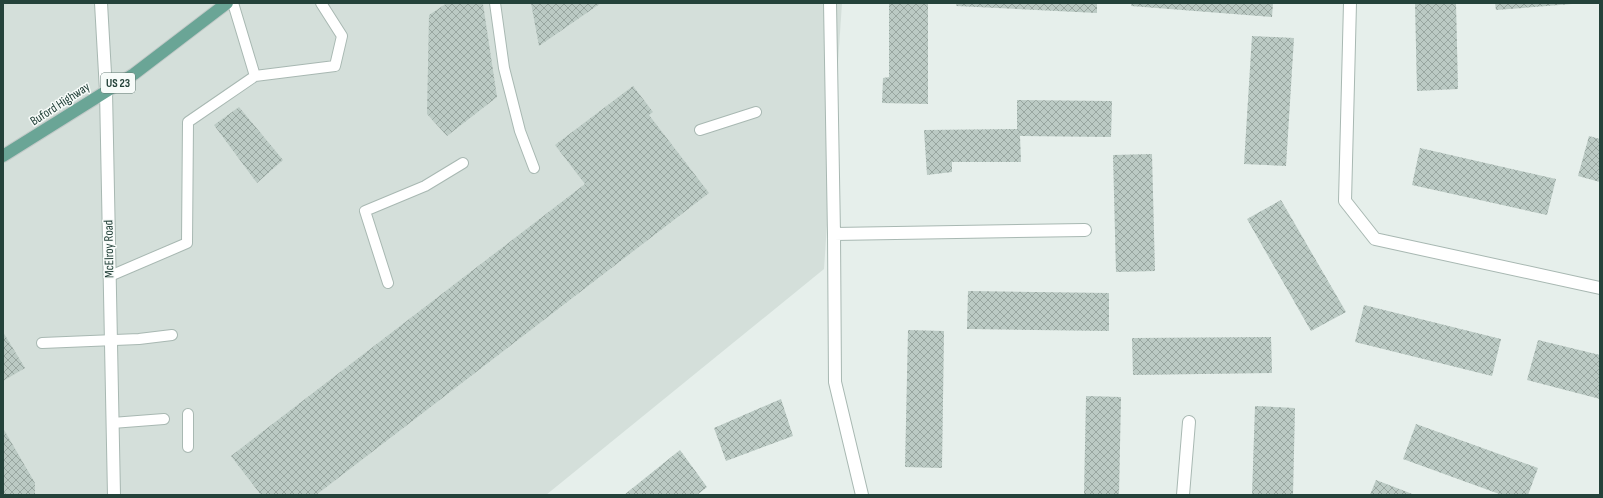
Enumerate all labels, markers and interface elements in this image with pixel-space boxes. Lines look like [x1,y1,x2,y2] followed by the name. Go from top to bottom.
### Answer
[101,73,135,93] road number: US 23
[27,79,93,129] street label: Buford Highway
[100,220,118,278] street label: McElroy Road

